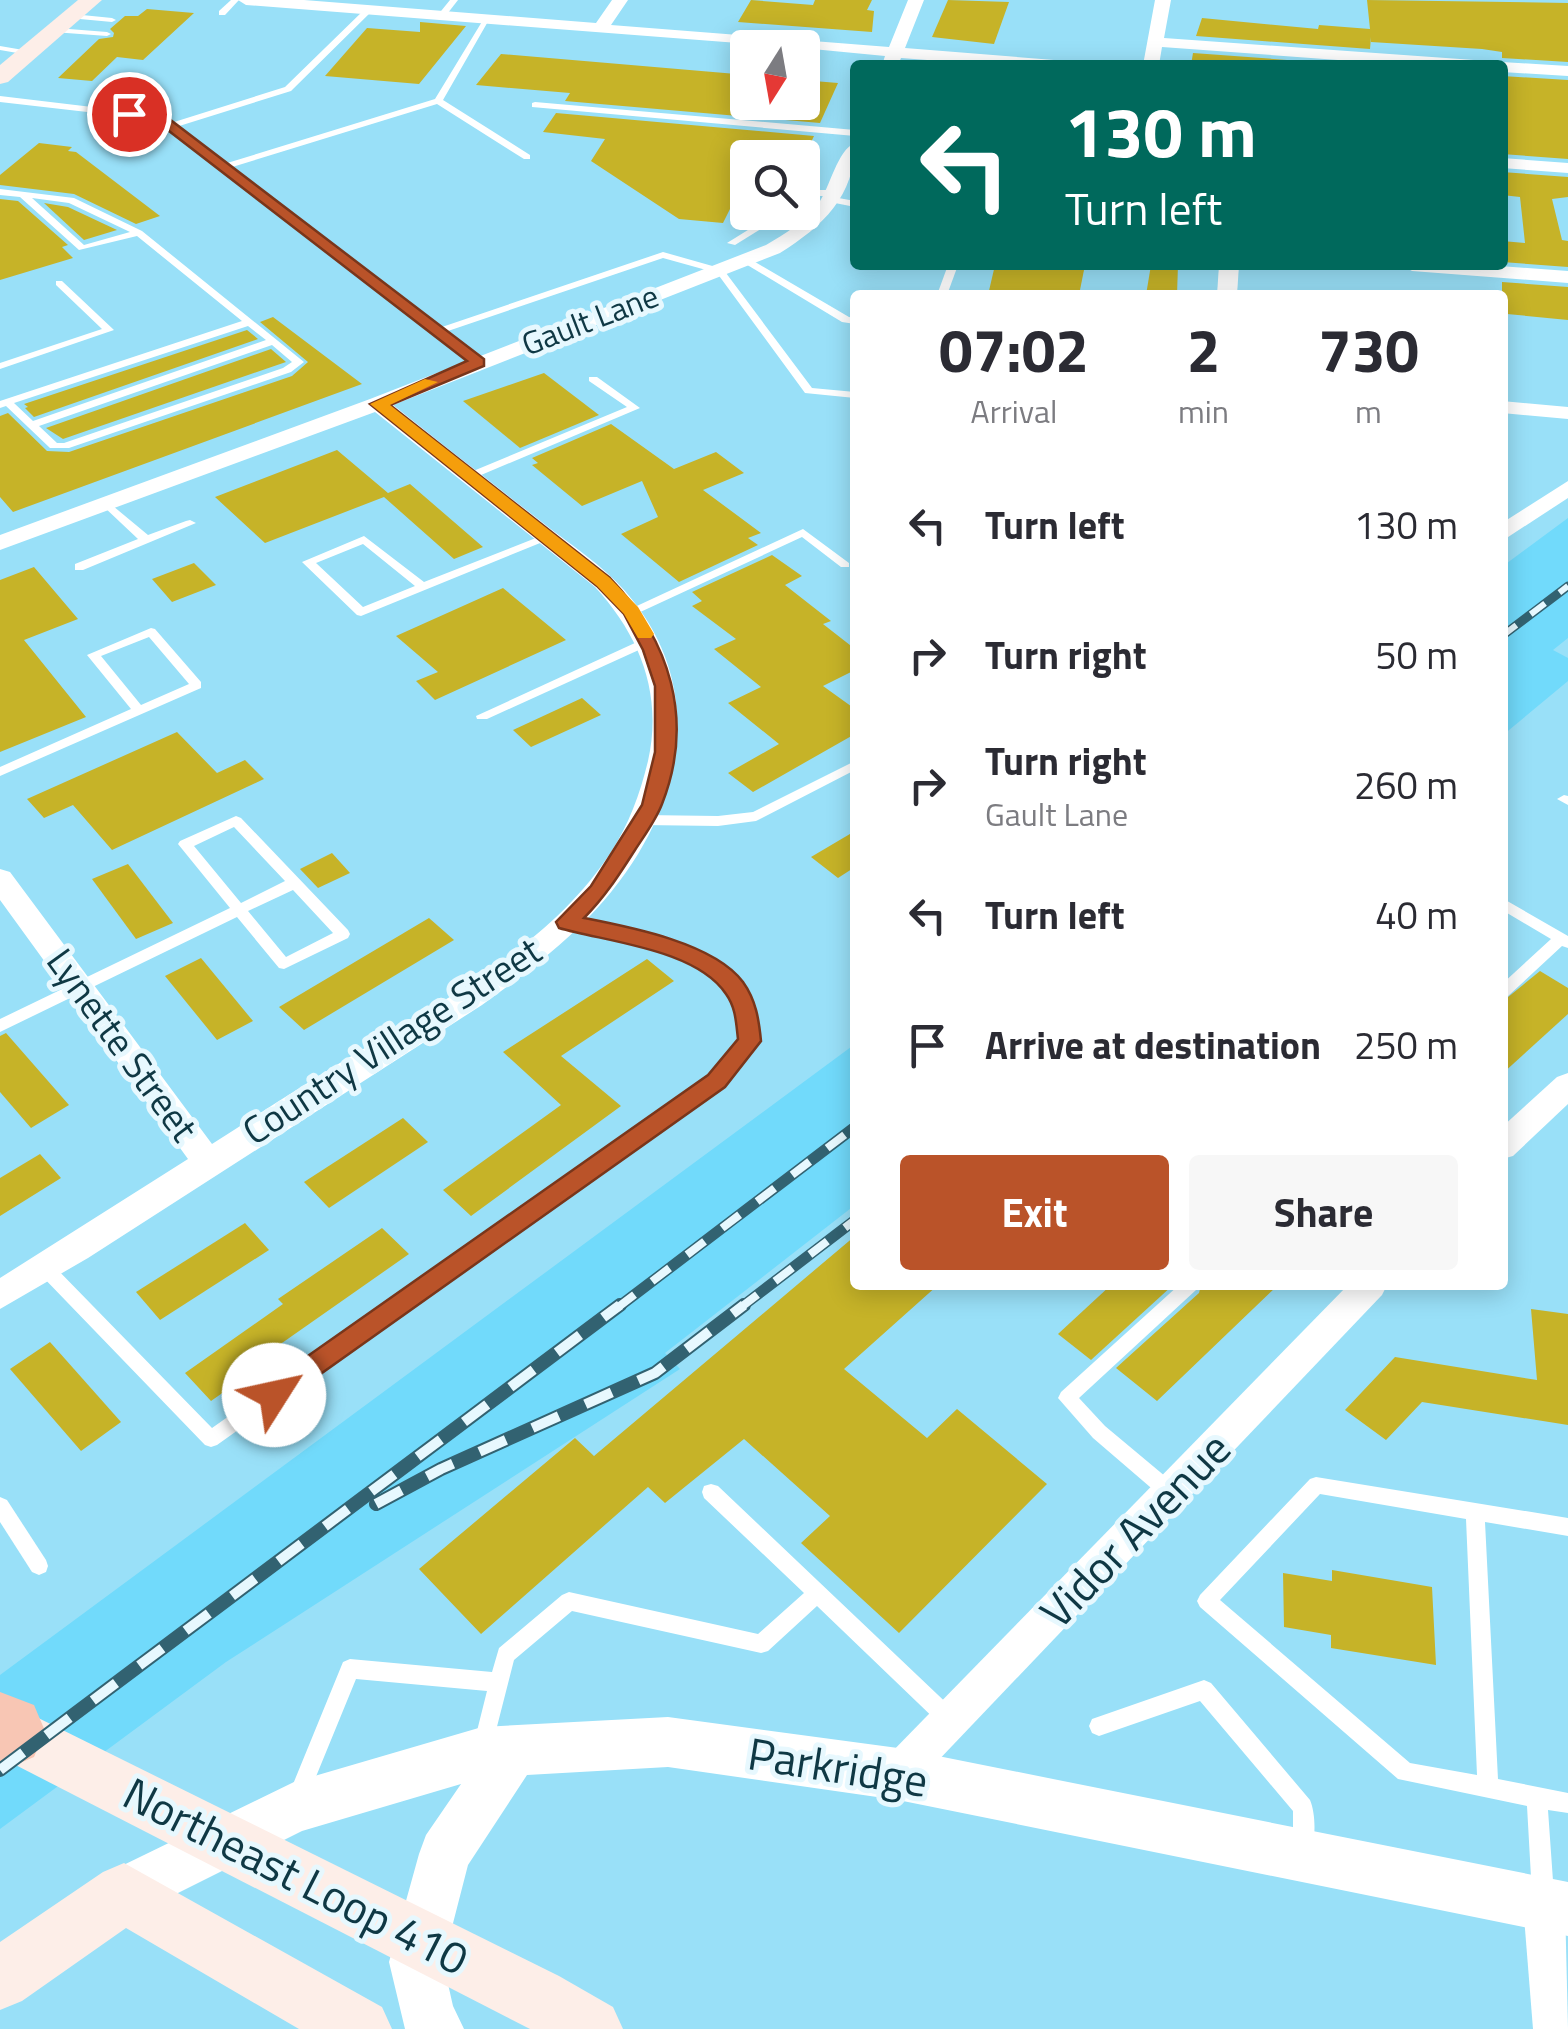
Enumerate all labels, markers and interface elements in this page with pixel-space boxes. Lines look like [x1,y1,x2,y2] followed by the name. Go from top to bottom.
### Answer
[730,30,820,120] north arrow
[730,30,820,230] map controls
[87,72,172,157] pin
[1065,78,1257,184] text: 130 m
[102,87,157,142] icon: arrive
[900,100,1030,230] icon: left
[730,140,820,230] button: search
[1065,174,1222,242] text: Turn left
[514,271,665,367] street label: Gault Lane
[939,304,1089,395] text: 07:02
[1187,304,1220,395] text: 2
[1318,304,1419,395] text: 730
[971,387,1057,435] text: Arrival
[1178,387,1229,435] text: min
[1355,387,1382,435] text: m
[985,496,1125,554] text: Turn left
[1354,496,1458,554] text: 130 m
[900,498,955,553] icon: left
[985,626,1147,684] text: Turn right
[1375,626,1458,684] text: 50 m
[900,628,955,683] icon: right
[985,732,1147,790] text: Turn right
[1354,756,1458,814] text: 260 m
[900,758,955,813] icon: right
[985,790,1128,838] text: Gault Lane
[985,886,1125,944] text: Turn left
[1375,886,1458,944] text: 40 m
[900,888,955,943] icon: left
[231,922,552,1159] street label: Country Village Street
[33,936,213,1153] street label: Lynette Street
[985,1016,1321,1074] text: Arrive at destination
[1354,1016,1458,1074] text: 250 m
[900,1018,955,1073] icon: arrive
[900,1155,1169,1270] button: Exit
[1189,1155,1458,1270] button: Share
[222,1343,326,1447] position arrow
[1023,1416,1246,1643] street label: Vidor Avenue
[743,1718,933,1814] street label: Parkridge
[112,1759,481,1992] street label: Northeast Loop 410

